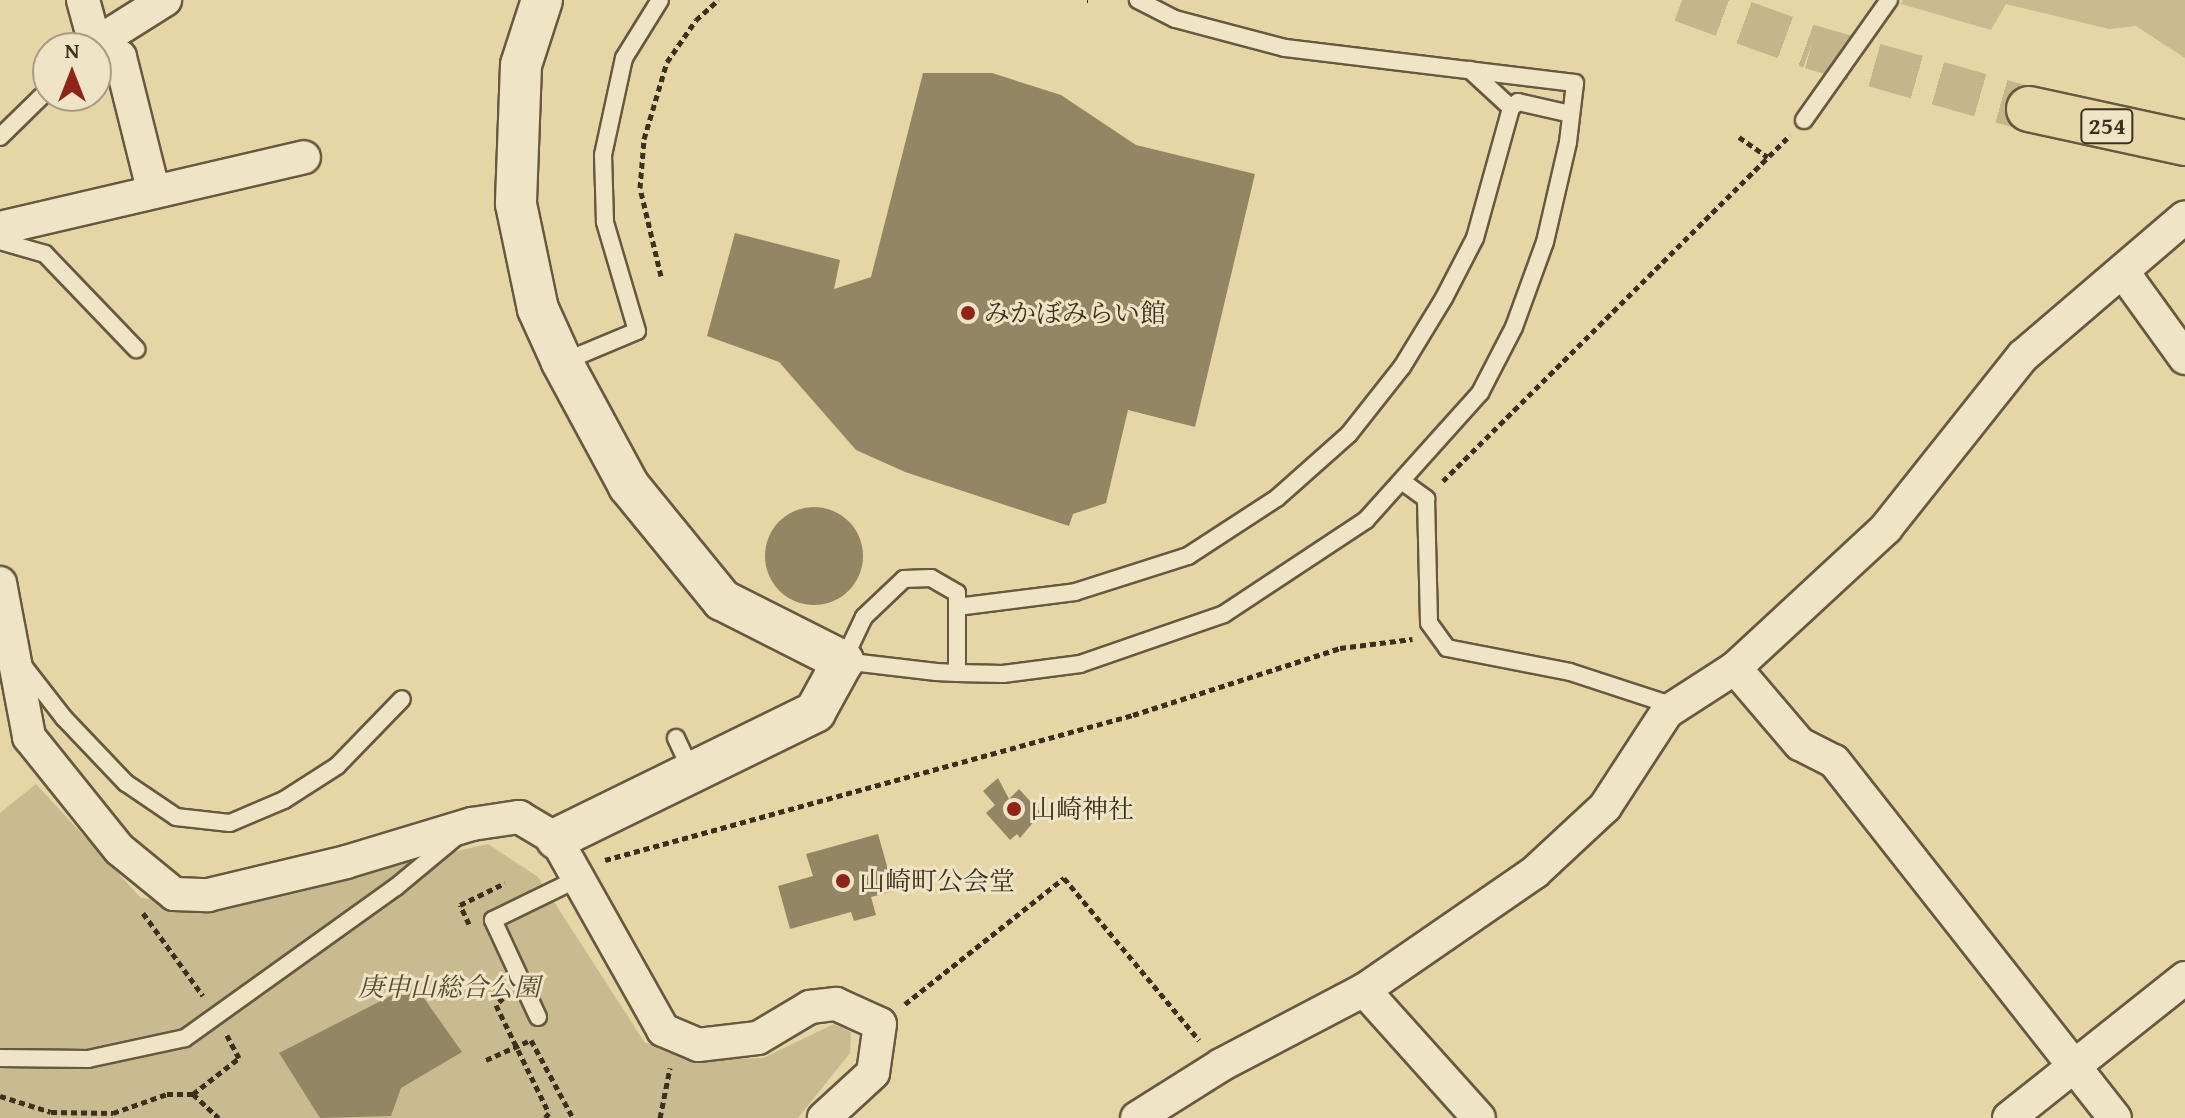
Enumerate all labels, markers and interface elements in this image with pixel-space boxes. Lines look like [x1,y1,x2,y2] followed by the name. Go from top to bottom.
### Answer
[32,32,112,112] north arrow
[65,34,79,66] text: N
[2079,106,2135,146] road number: 254
[984,297,1166,329] place label: みかぼみらい館
[959,304,977,322] marker: みかぼみらい館
[1030,793,1134,825] place label: 山崎神社
[1005,800,1023,818] marker: 山崎神社
[859,865,1015,897] place label: 山崎町公会堂
[834,872,852,890] marker: 山崎町公会堂
[358,971,540,1003] park label: 庚申山総合公園

